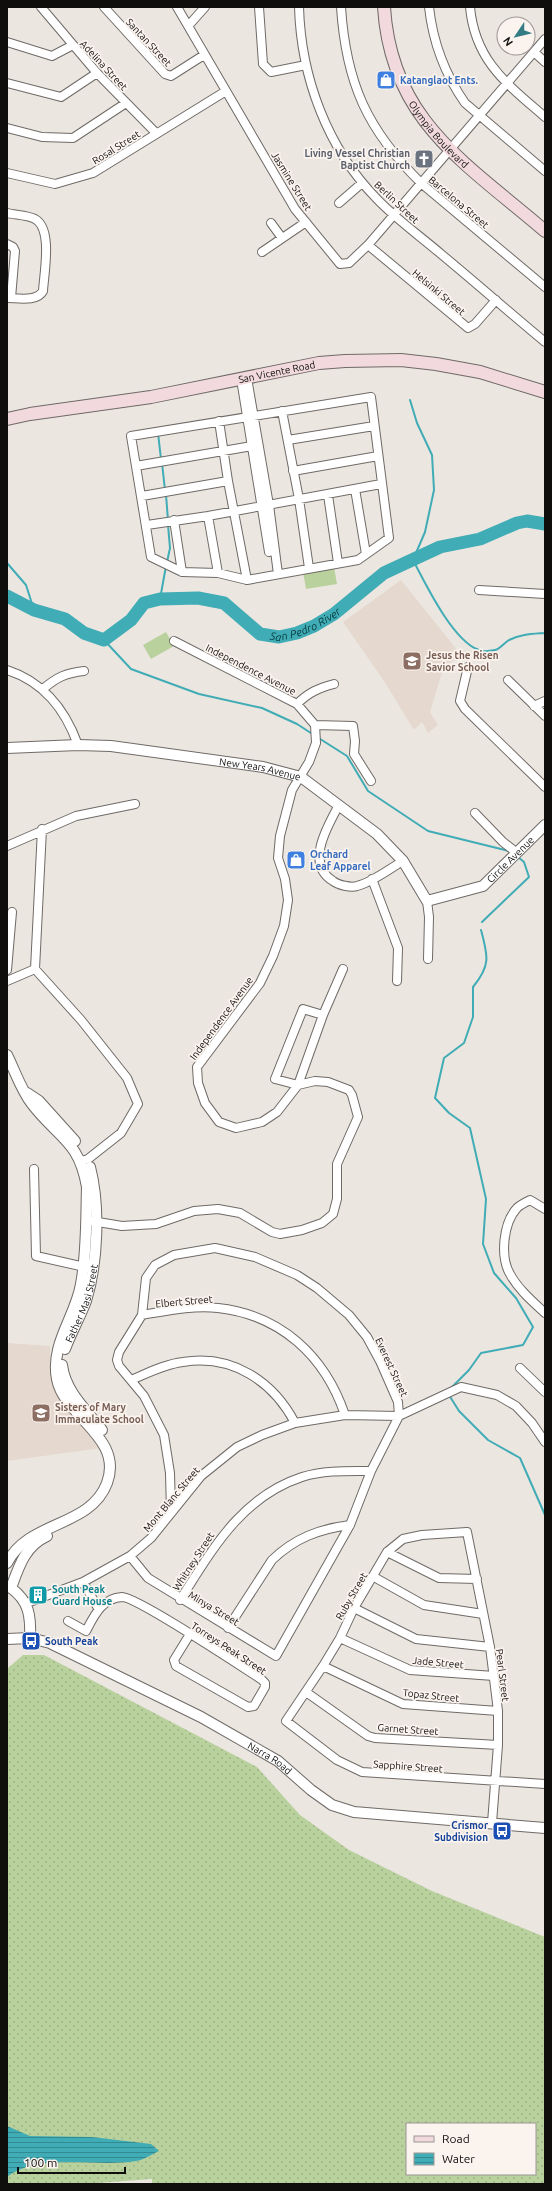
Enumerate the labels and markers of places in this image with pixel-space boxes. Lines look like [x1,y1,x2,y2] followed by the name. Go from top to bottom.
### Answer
[375,69,397,91] shop icon: Katanglaot Ents.
[400,75,478,86] place label: Katanglaot Ents.
[305,148,410,171] place label: Living Vessel Christian Baptist Church
[413,148,435,170] church icon: Living Vessel Christian Baptist Church
[401,650,423,672] school or university icon: Jesus the Risen Savior School
[426,650,499,673] place label: Jesus the Risen Savior School
[285,849,307,871] shop icon: Orchard Leaf Apparel
[310,849,370,872] place label: Orchard Leaf Apparel
[30,1402,52,1424] school or university icon: Sisters of Mary Immaculate School
[55,1402,144,1425] place label: Sisters of Mary Immaculate School
[27,1584,49,1606] building icon: South Peak Guard House
[52,1584,112,1607] place label: South Peak Guard House
[20,1630,42,1652] bus stop icon: South Peak
[45,1636,98,1647] place label: South Peak
[434,1820,489,1843] place label: Crismor Subdivision
[491,1820,513,1842] bus stop icon: Crismor Subdivision

